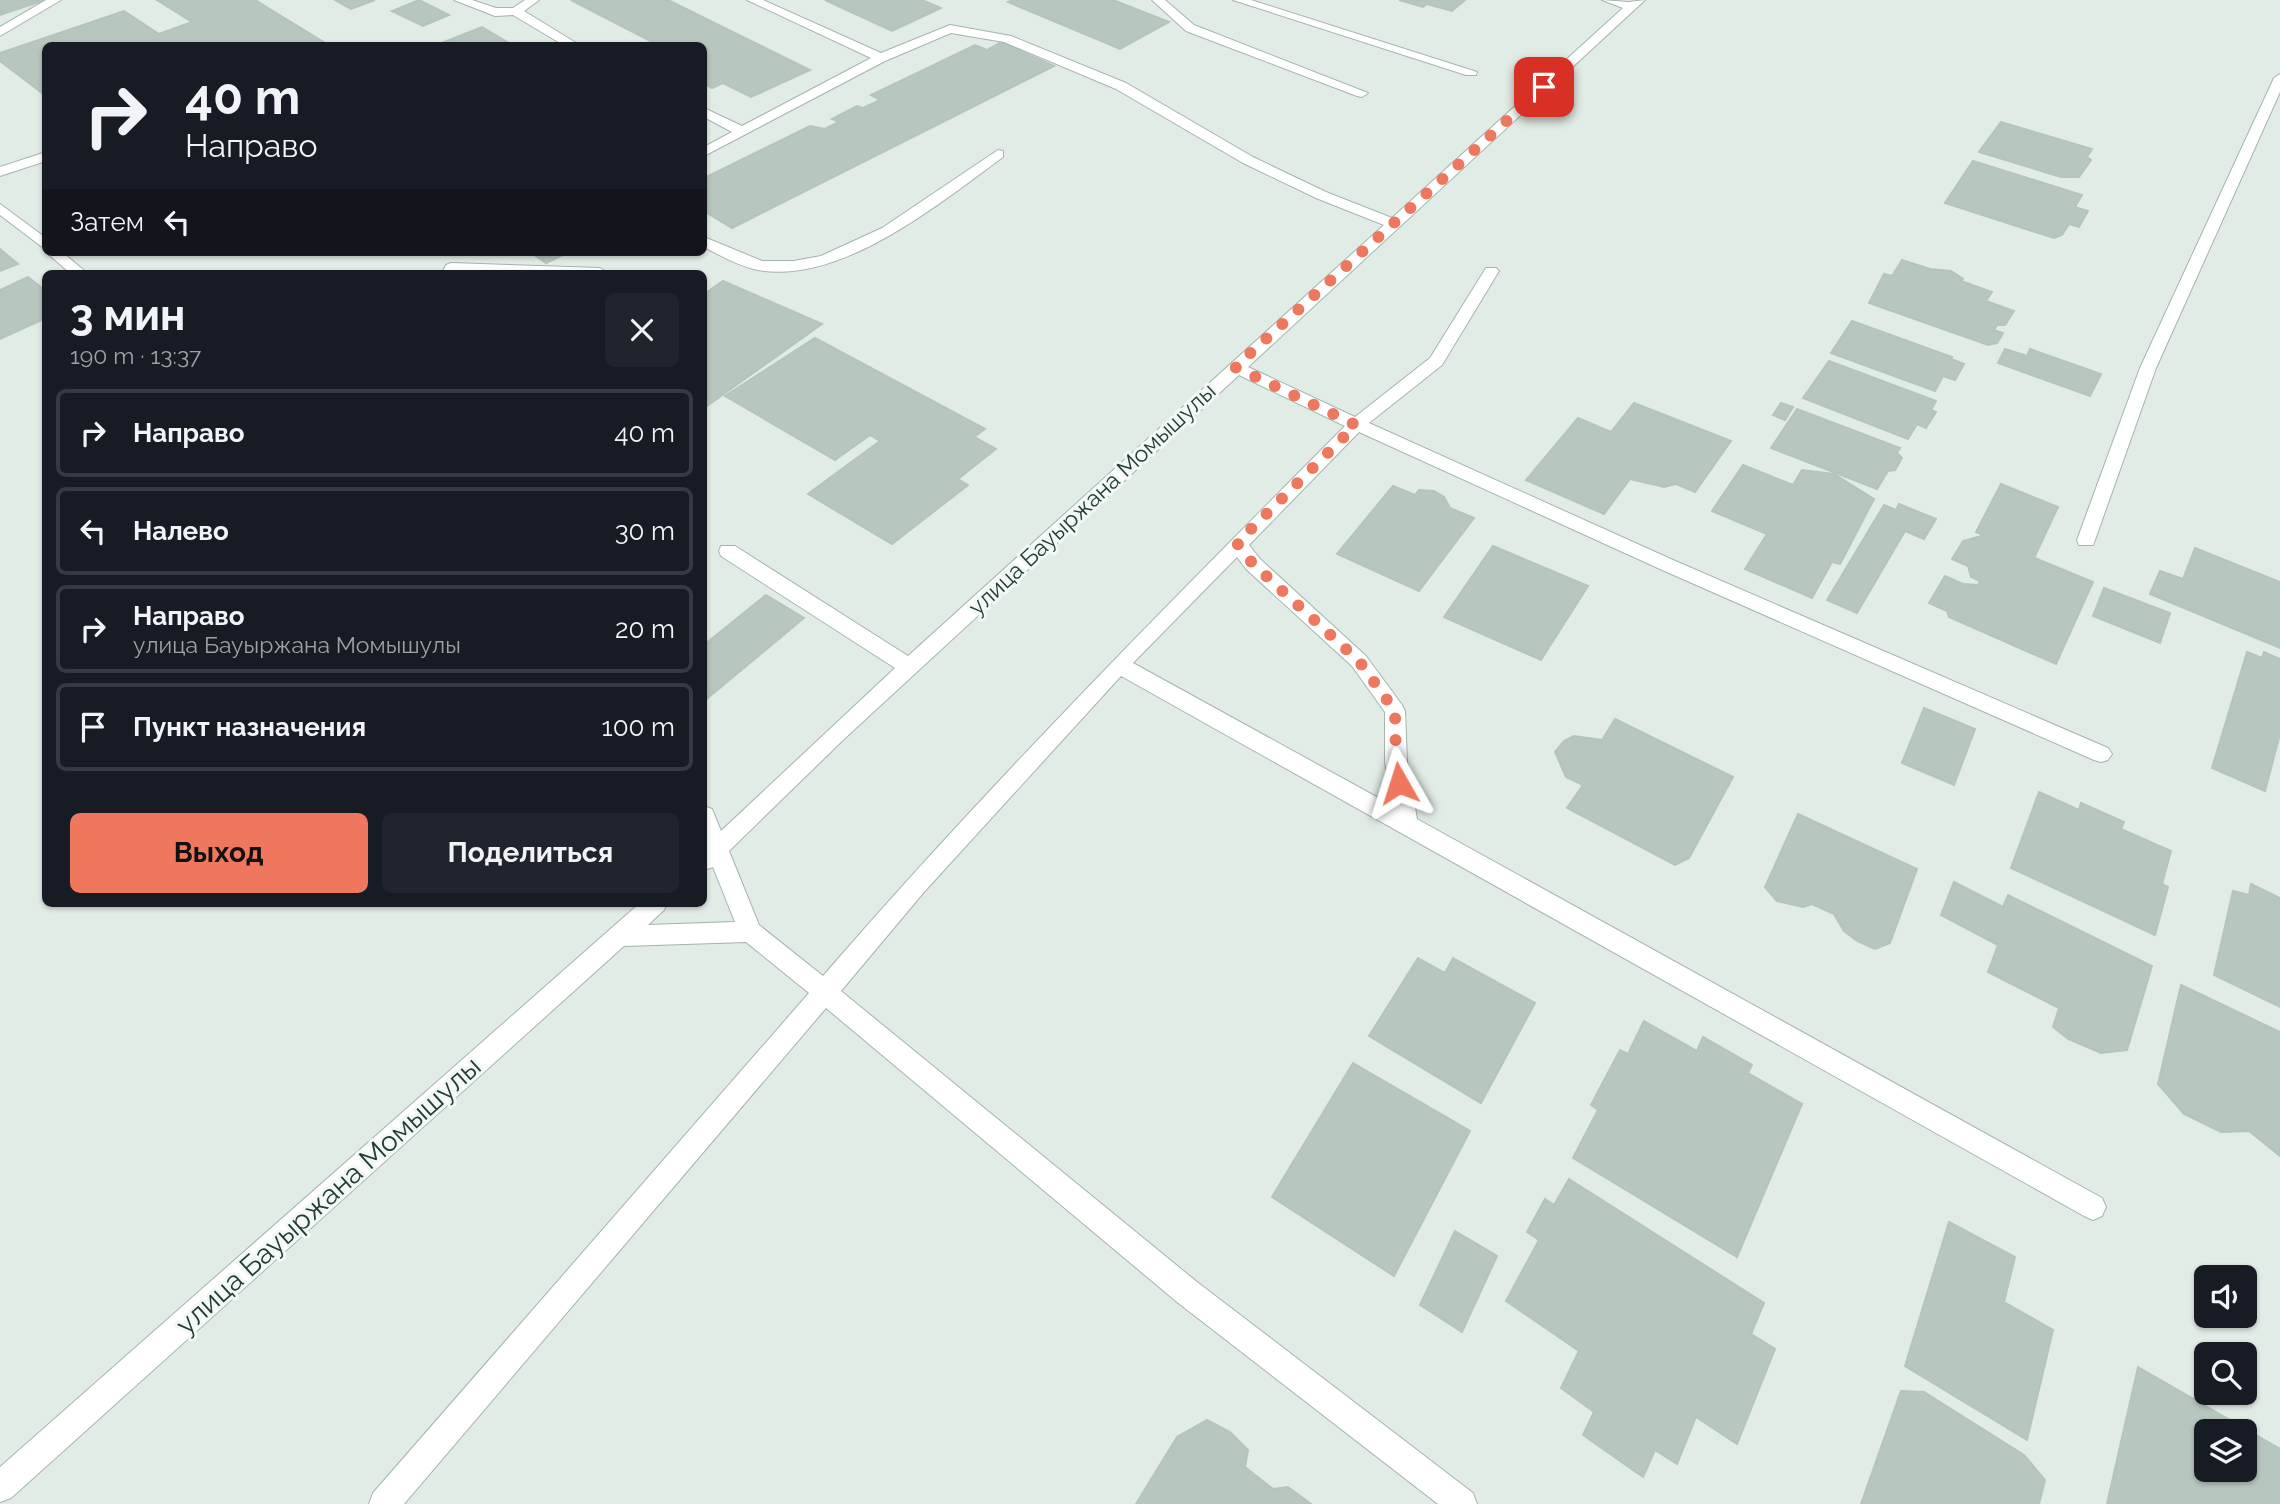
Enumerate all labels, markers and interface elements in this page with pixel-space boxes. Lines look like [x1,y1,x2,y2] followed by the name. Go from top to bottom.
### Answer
[1514,57,1574,117] pin
[185,68,300,125] text: 40 m
[1525,68,1563,106] icon: arrive
[70,70,161,161] icon: right
[185,127,317,164] text: Направо
[158,203,196,241] icon: left
[70,207,144,237] text: Затем
[70,291,185,340] text: 3 мин
[605,293,679,367] button: close
[70,342,201,369] text: 190 m · 13:37
[963,377,1221,620] street label: улица Бауыржана Момышулы
[74,414,112,452] icon: right
[133,418,244,448] text: Направо
[614,418,675,448] text: 40 m
[74,512,112,550] icon: left
[133,516,229,546] text: Налево
[615,516,675,546] text: 30 m
[133,601,244,631] text: Направо
[74,610,112,648] icon: right
[615,614,675,644] text: 20 m
[133,631,461,658] text: улица Бауыржана Момышулы
[74,708,112,746] icon: arrive
[133,712,366,742] text: Пункт назначения
[602,712,675,742] text: 100 m
[1362,746,1436,820] position arrow
[70,813,368,893] button: Выход
[382,813,679,893] button: Поделиться
[169,1050,488,1341] street label: улица Бауыржана Момышулы
[2194,1265,2257,1482] map controls
[2194,1265,2257,1328] button: sound
[2194,1342,2257,1405] button: search
[2194,1419,2257,1482] button: layers

